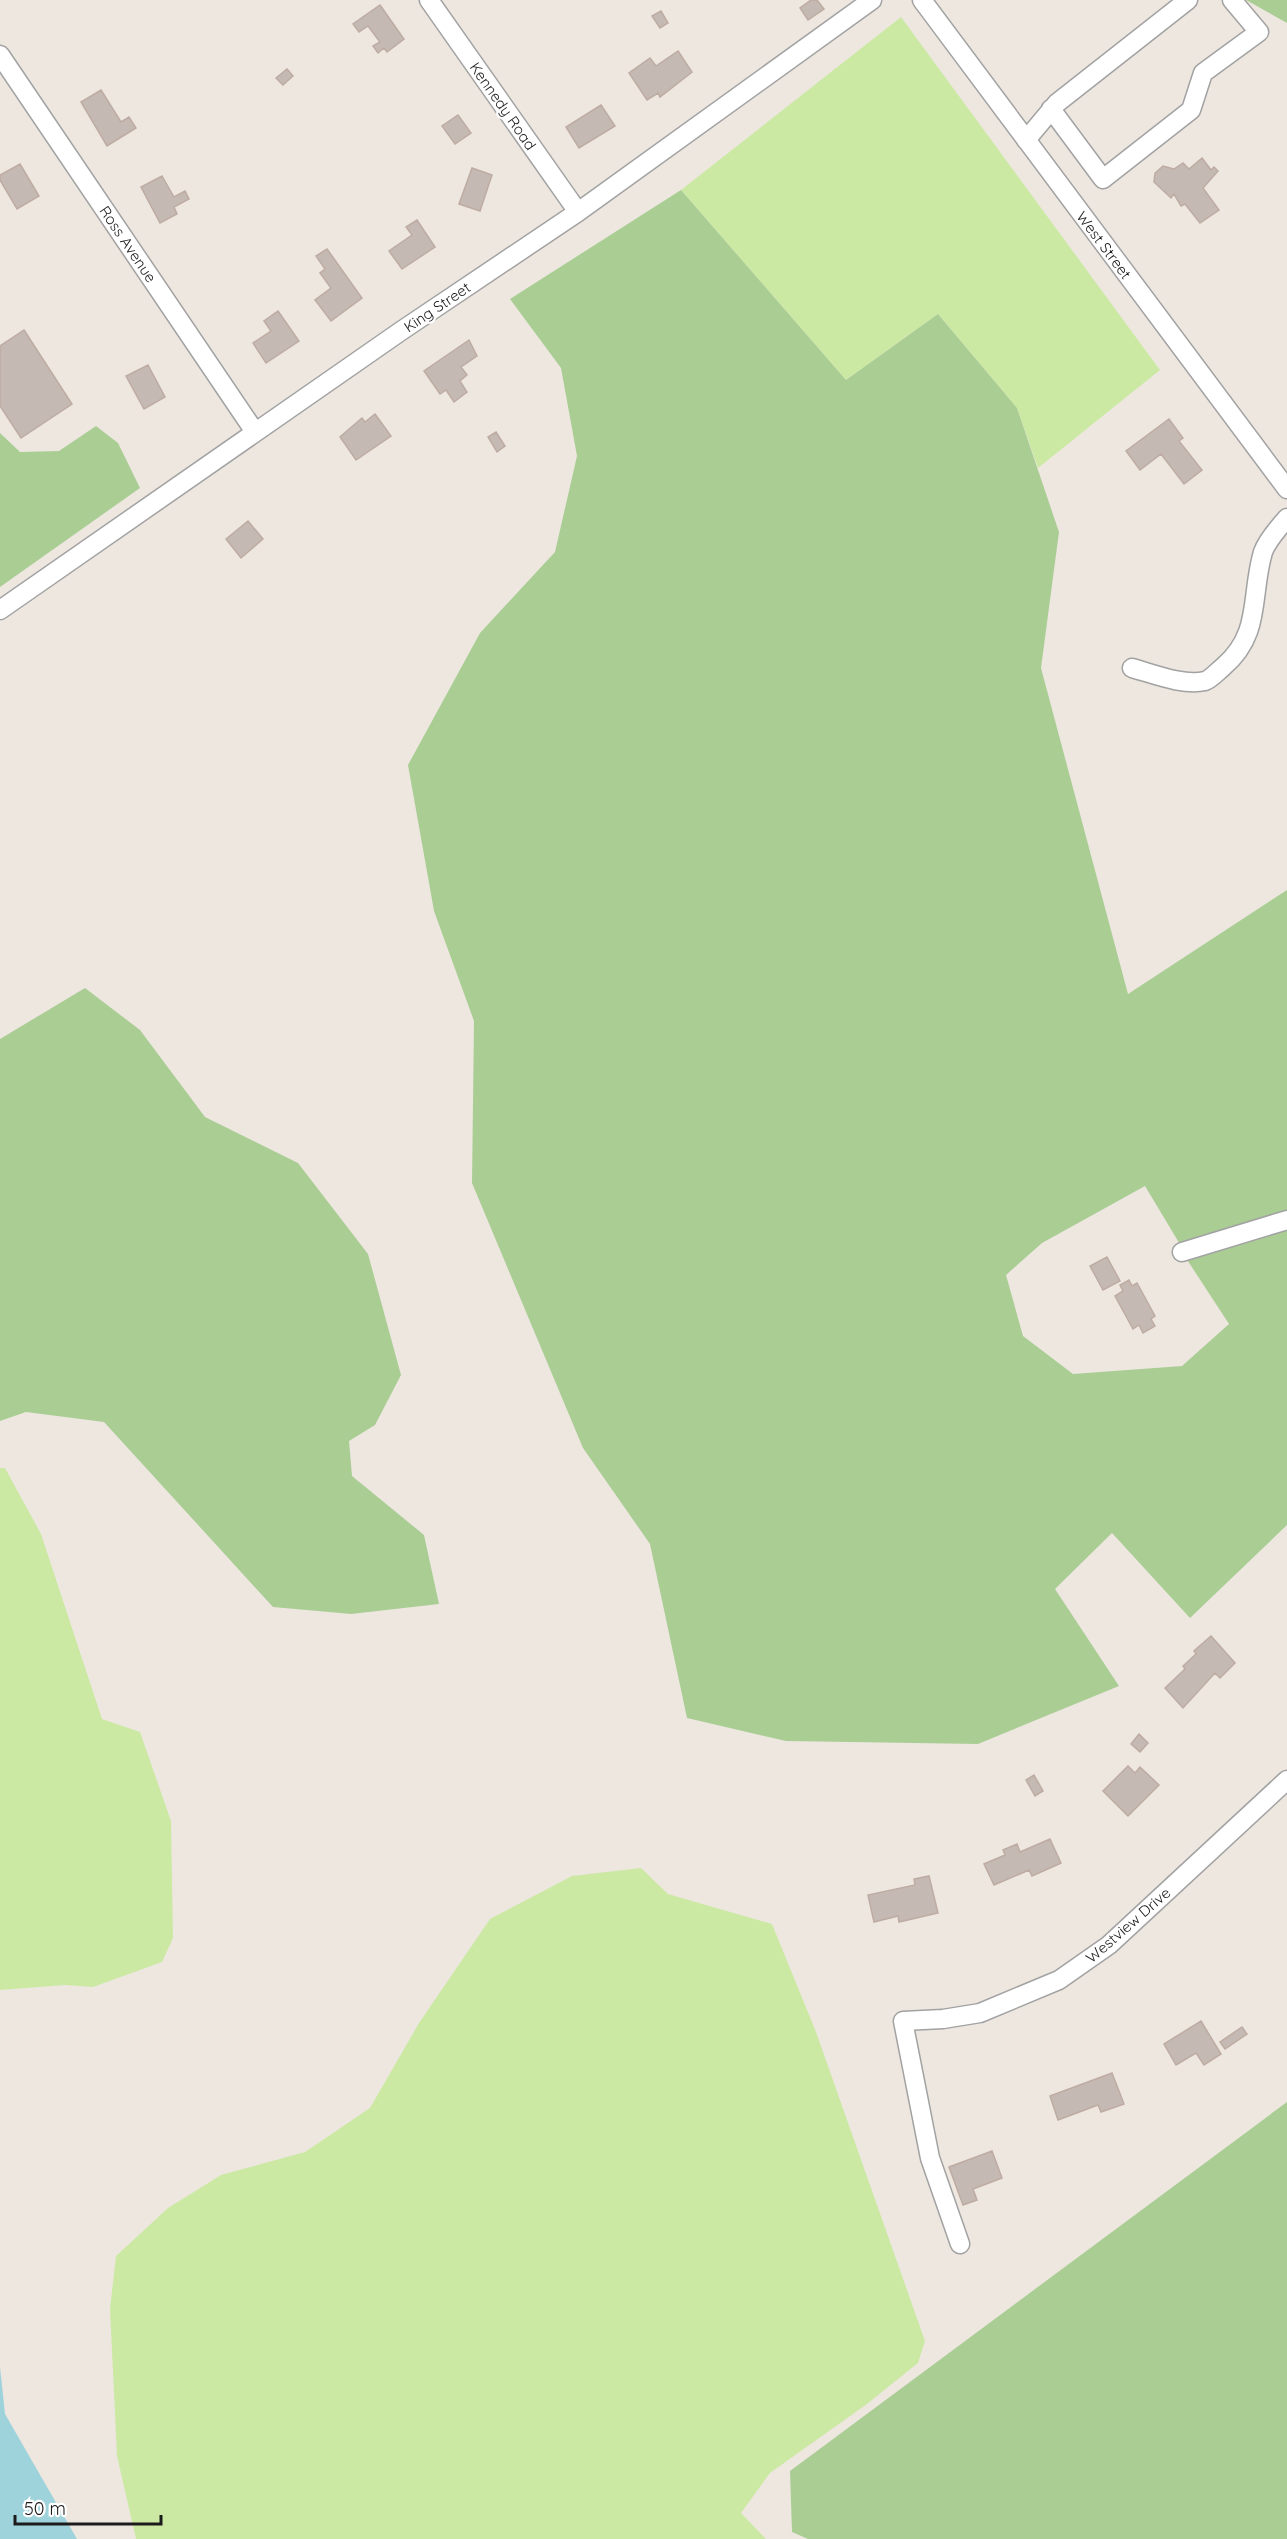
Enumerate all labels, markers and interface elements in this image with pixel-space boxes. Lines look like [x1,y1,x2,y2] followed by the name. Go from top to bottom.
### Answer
[466,58,540,154] street label: Kennedy Road
[95,202,161,286] street label: Ross Avenue
[1072,207,1136,283] street label: West Street
[400,278,474,336] street label: King Street
[1082,1883,1174,1967] street label: Westview Drive
[15,2488,160,2526] scale bar
[24,2497,66,2520] text: 50 m

